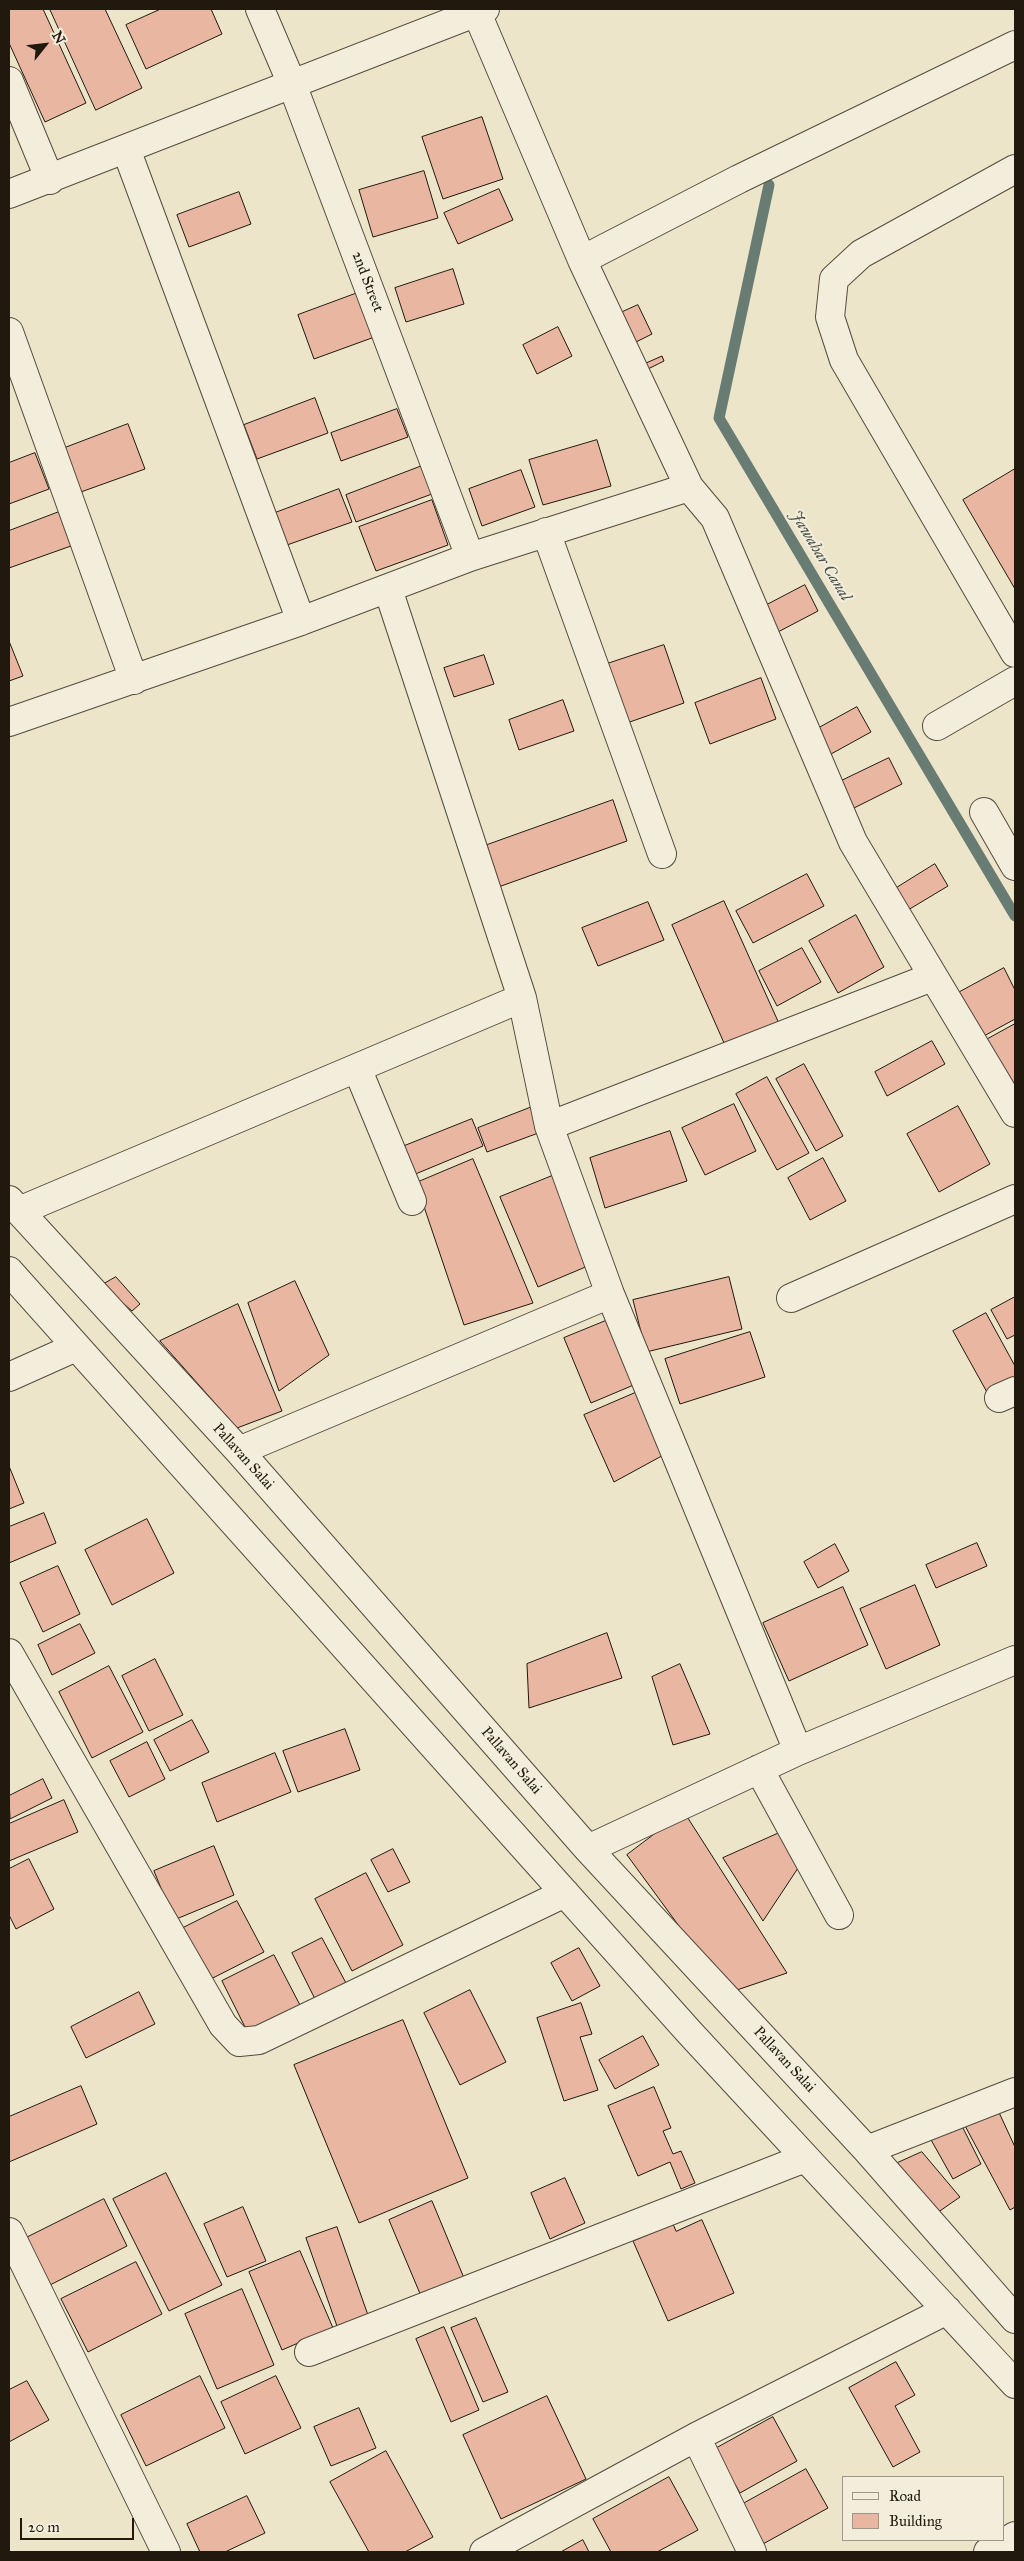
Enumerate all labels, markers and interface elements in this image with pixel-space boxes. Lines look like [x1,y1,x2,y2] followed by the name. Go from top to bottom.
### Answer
[20,20,70,70] north arrow
[48,28,69,47] text: N
[347,249,387,315] street label: 2nd Street
[785,507,855,605] water label: Jawahar Canal
[208,1420,278,1494] street label: Pallavan Salai
[477,1724,545,1798] street label: Pallavan Salai
[749,2023,819,2097] street label: Pallavan Salai
[842,2476,1004,2541] legend
[889,2487,921,2505] text: Road
[22,2508,136,2540] scale bar
[889,2512,942,2530] text: Building
[28,2518,60,2536] text: 20 m

